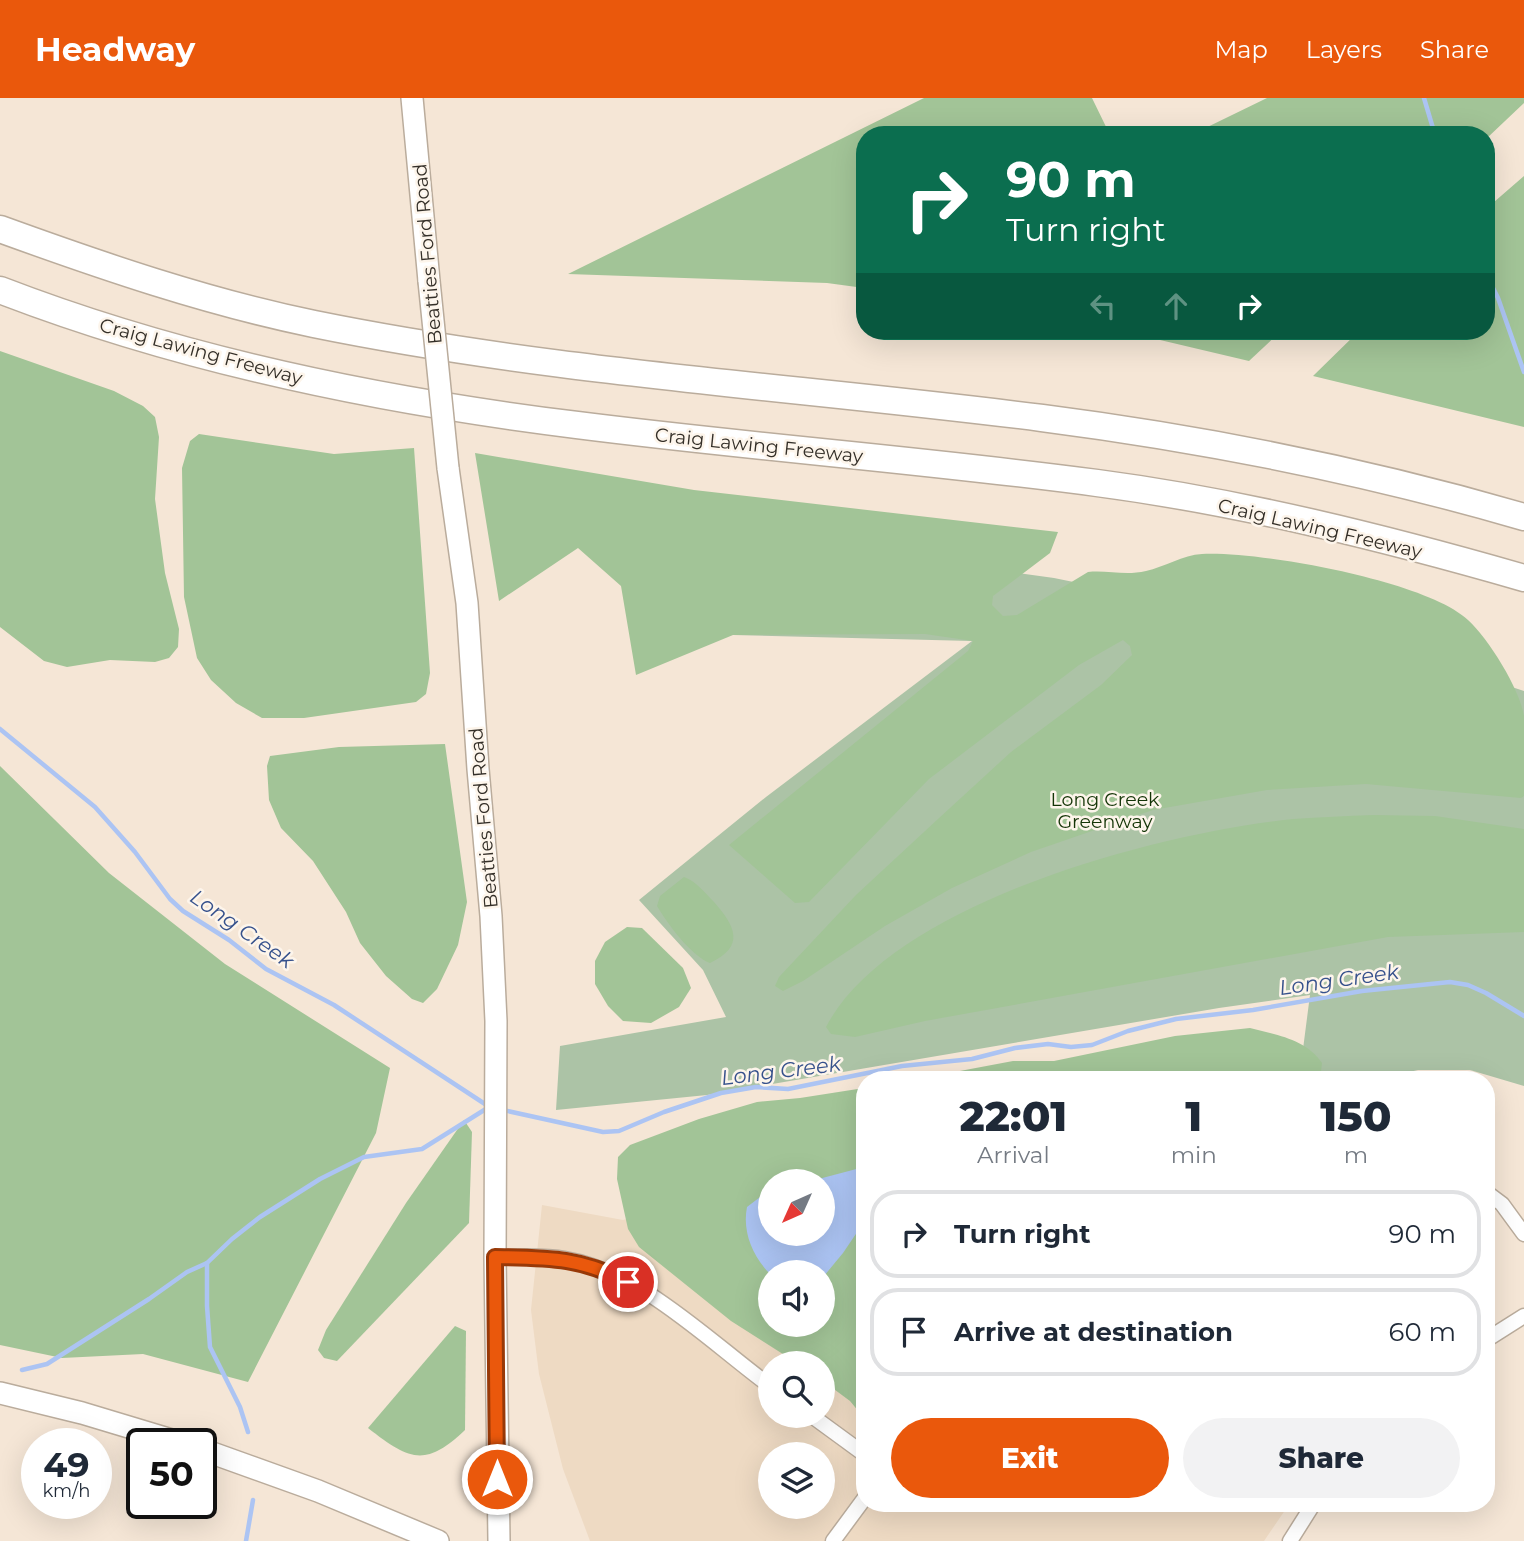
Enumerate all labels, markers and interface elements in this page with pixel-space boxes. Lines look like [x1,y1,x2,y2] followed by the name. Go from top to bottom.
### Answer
[35,29,195,69] text: Headway
[1214,35,1268,64] text: Map
[1306,35,1382,64] text: Layers
[1420,35,1489,64] text: Share
[1006,150,1136,209] text: 90 m
[891,154,982,245] icon: right
[408,163,447,345] street label: Beatties Ford Road
[1006,210,1166,249] text: Turn right
[1084,287,1122,325] icon: left
[1157,287,1195,325] icon: ahead
[1230,287,1268,325] icon: right
[97,313,305,390] street label: Craig Lawing Freeway
[654,423,865,468] street label: Craig Lawing Freeway
[1216,494,1425,563] street label: Craig Lawing Freeway
[464,727,503,909] street label: Beatties Ford Road
[1051,788,1160,833] park label: Long Creek Greenway
[186,884,300,974] water label: Long Creek
[1277,959,1402,1000] water label: Long Creek
[720,1051,844,1090] water label: Long Creek
[959,1090,1067,1142] text: 22:01
[1185,1090,1202,1142] text: 1
[1320,1090,1392,1142] text: 150
[977,1141,1050,1169] text: Arrival
[1171,1141,1217,1169] text: min
[1344,1141,1368,1169] text: m
[758,1169,835,1246] north arrow
[758,1169,835,1519] map controls
[895,1215,933,1253] icon: right
[954,1218,1090,1250] text: Turn right
[1389,1218,1456,1250] text: 90 m
[598,1252,658,1312] pin
[758,1260,835,1337] button: sound
[609,1263,647,1301] icon: arrive
[895,1313,933,1351] icon: arrive
[954,1316,1233,1348] text: Arrive at destination
[1389,1316,1456,1348] text: 60 m
[758,1351,835,1428] button: search
[891,1418,1169,1498] button: Exit
[1183,1418,1460,1498] button: Share
[126,1428,217,1519] speed limit sign: 50
[460,1442,534,1516] position arrow
[758,1442,835,1519] button: layers
[43,1443,90,1486] text: 49
[42,1480,91,1502] text: km/h

